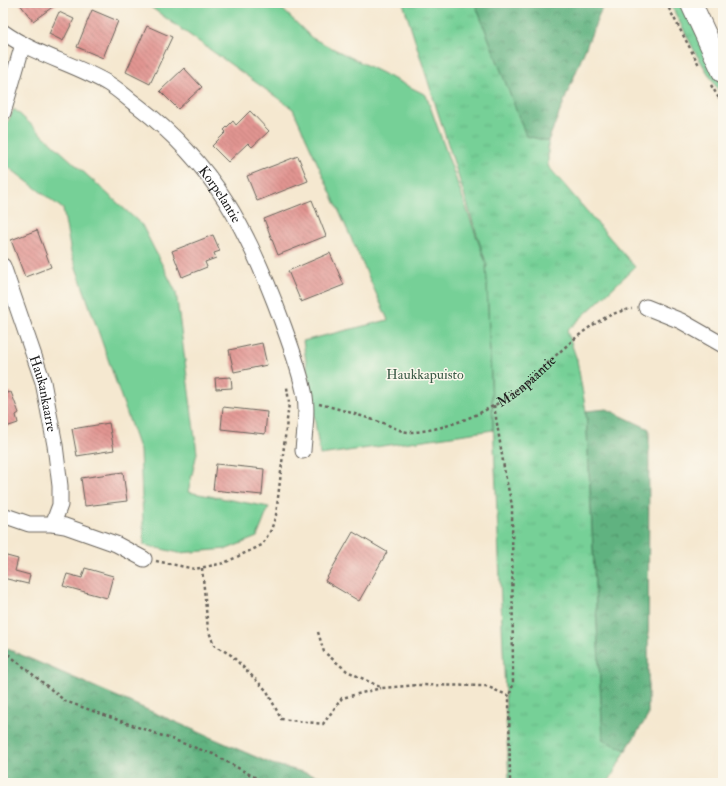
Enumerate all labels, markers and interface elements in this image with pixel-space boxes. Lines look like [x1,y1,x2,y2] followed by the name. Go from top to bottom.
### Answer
[195,162,245,226] street label: Korpelantie
[494,351,559,410] street label: Mäenpääntie
[26,353,61,433] street label: Haukankaarre
[386,366,464,384] park label: Haukkapuisto

